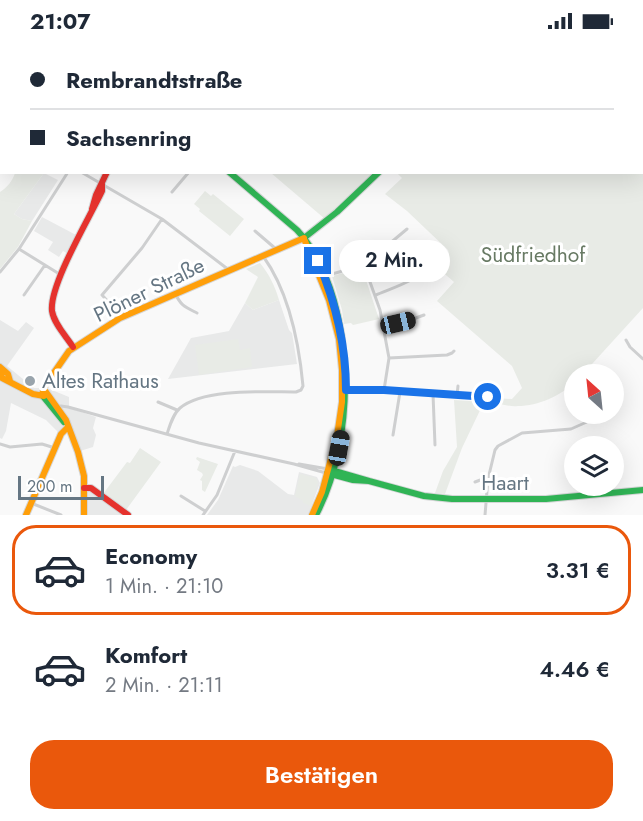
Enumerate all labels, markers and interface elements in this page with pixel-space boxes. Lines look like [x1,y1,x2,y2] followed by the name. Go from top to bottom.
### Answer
[30,5,91,37] text: 21:07
[66,64,242,96] text: Rembrandtstraße
[66,122,191,154] text: Sachsenring
[339,240,450,282] callout: 2 Min.
[481,240,586,270] park label: Südfriedhof
[365,246,424,275] text: 2 Min.
[304,247,331,274] route end
[89,250,210,330] street label: Plöner Straße
[378,310,418,336] car
[564,364,624,424] north arrow
[564,364,624,496] map controls
[42,366,159,396] place label: Altes Rathaus
[23,374,37,388] marker: Altes Rathaus
[474,383,501,410] route start
[327,429,351,467] car
[564,436,624,496] button: layers
[481,468,529,498] street label: Haart
[18,473,104,501] scale bar
[27,475,73,498] text: 200 m
[105,540,197,572] text: Economy
[33,543,87,597] icon: car
[546,554,610,586] text: 3.31 €
[105,572,223,601] text: 1 Min. · 21:10
[105,639,187,671] text: Komfort
[33,642,87,696] icon: car
[539,653,610,685] text: 4.46 €
[105,671,223,700] text: 2 Min. · 21:11
[30,740,613,809] button: Bestätigen

